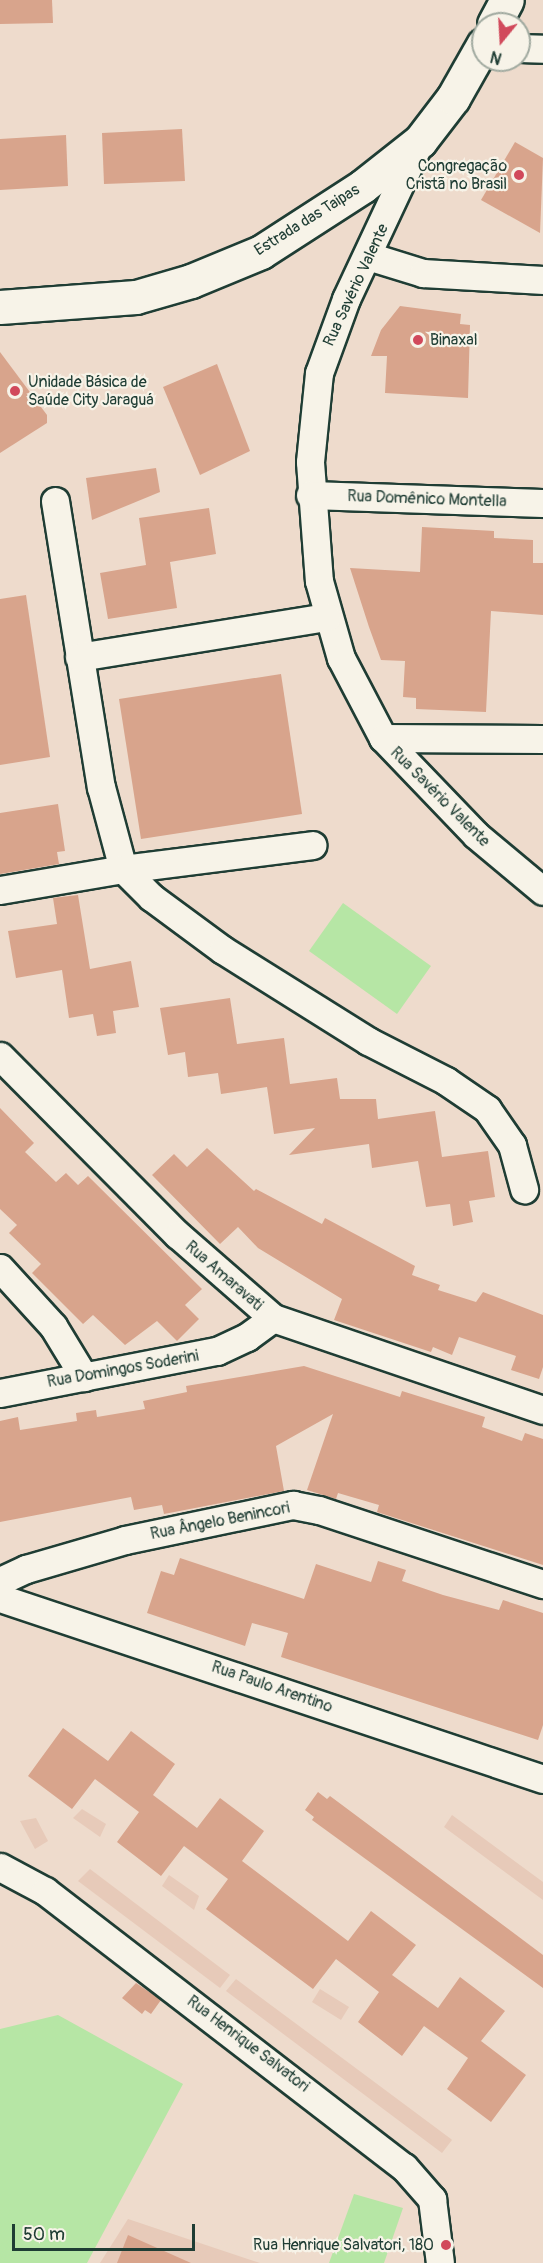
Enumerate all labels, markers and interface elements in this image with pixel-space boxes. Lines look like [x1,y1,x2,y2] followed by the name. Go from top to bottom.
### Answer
[471,12,531,72] north arrow
[488,46,504,68] text: N
[406,156,507,194] place label: Congregação Cristã no Brasil
[512,168,526,182] marker: Congregação Cristã no Brasil
[251,180,363,260] street label: Estrada das Taipas
[319,221,393,349] street label: Rua Savério Valente
[430,330,477,350] place label: Binaxal
[411,333,425,347] marker: Binaxal
[28,372,154,410] place label: Unidade Básica de Saúde City Jaraguá
[6,382,24,400] marker: Unidade Básica de Saúde City Jaraguá
[347,487,507,511] street label: Rua Domênico Montella
[386,743,494,851] street label: Rua Savério Valente
[181,1237,267,1315] street label: Rua Amaravati
[46,1346,200,1392] street label: Rua Domingos Soderini
[149,1498,291,1544] street label: Rua Ângelo Benincori
[209,1657,335,1717] street label: Rua Paulo Arentino
[183,1992,313,2096] street label: Rua Henrique Salvatori
[15,2212,198,2250] scale bar
[23,2223,65,2246] text: 50 m
[253,2235,434,2255] place label: Rua Henrique Salvatori, 180
[439,2238,453,2252] marker: Rua Henrique Salvatori, 180

